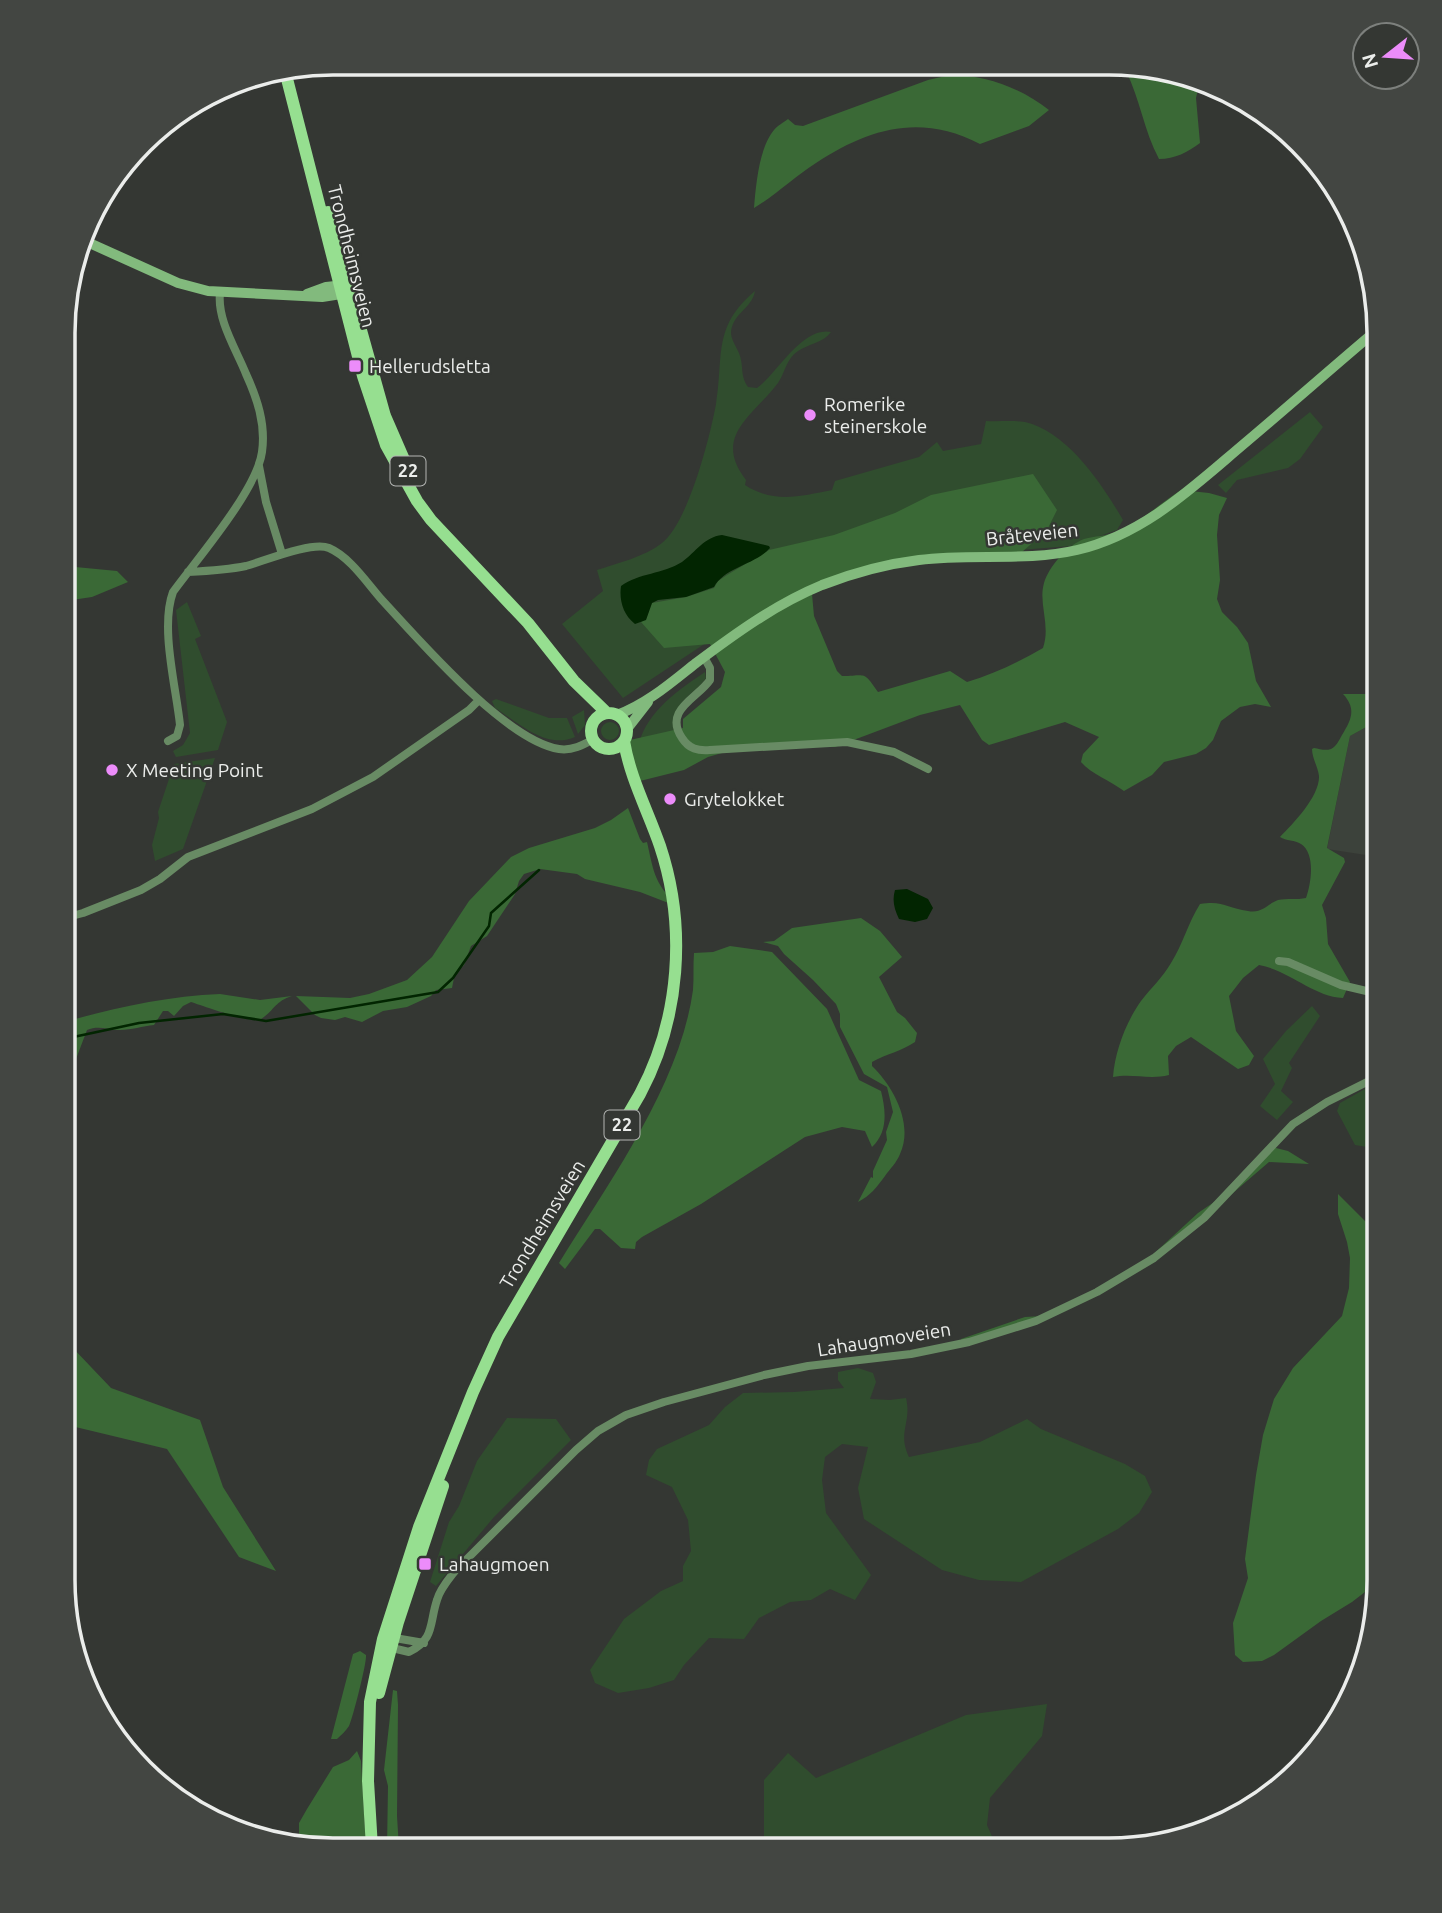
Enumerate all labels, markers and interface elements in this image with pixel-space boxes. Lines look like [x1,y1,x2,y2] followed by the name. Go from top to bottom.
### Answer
[1351,21,1421,91] north arrow
[1357,51,1382,71] text: N
[324,182,380,330] street label: Trondheimsveien
[369,355,491,377] place label: Hellerudsletta
[347,358,363,374] marker: Hellerudsletta
[824,393,927,437] place label: Romerike steinerskole
[802,407,818,423] marker: Romerike steinerskole
[390,457,426,486] road number: 22
[985,518,1079,550] street label: Bråteveien
[126,759,263,781] place label: X Meeting Point
[104,762,120,778] marker: X Meeting Point
[684,788,785,810] place label: Grytelokket
[662,791,678,807] marker: Grytelokket
[604,1110,640,1140] road number: 22
[495,1156,589,1292] street label: Trondheimsveien
[816,1318,952,1360] street label: Lahaugmoveien
[439,1553,550,1575] place label: Lahaugmoen
[417,1556,433,1572] marker: Lahaugmoen

